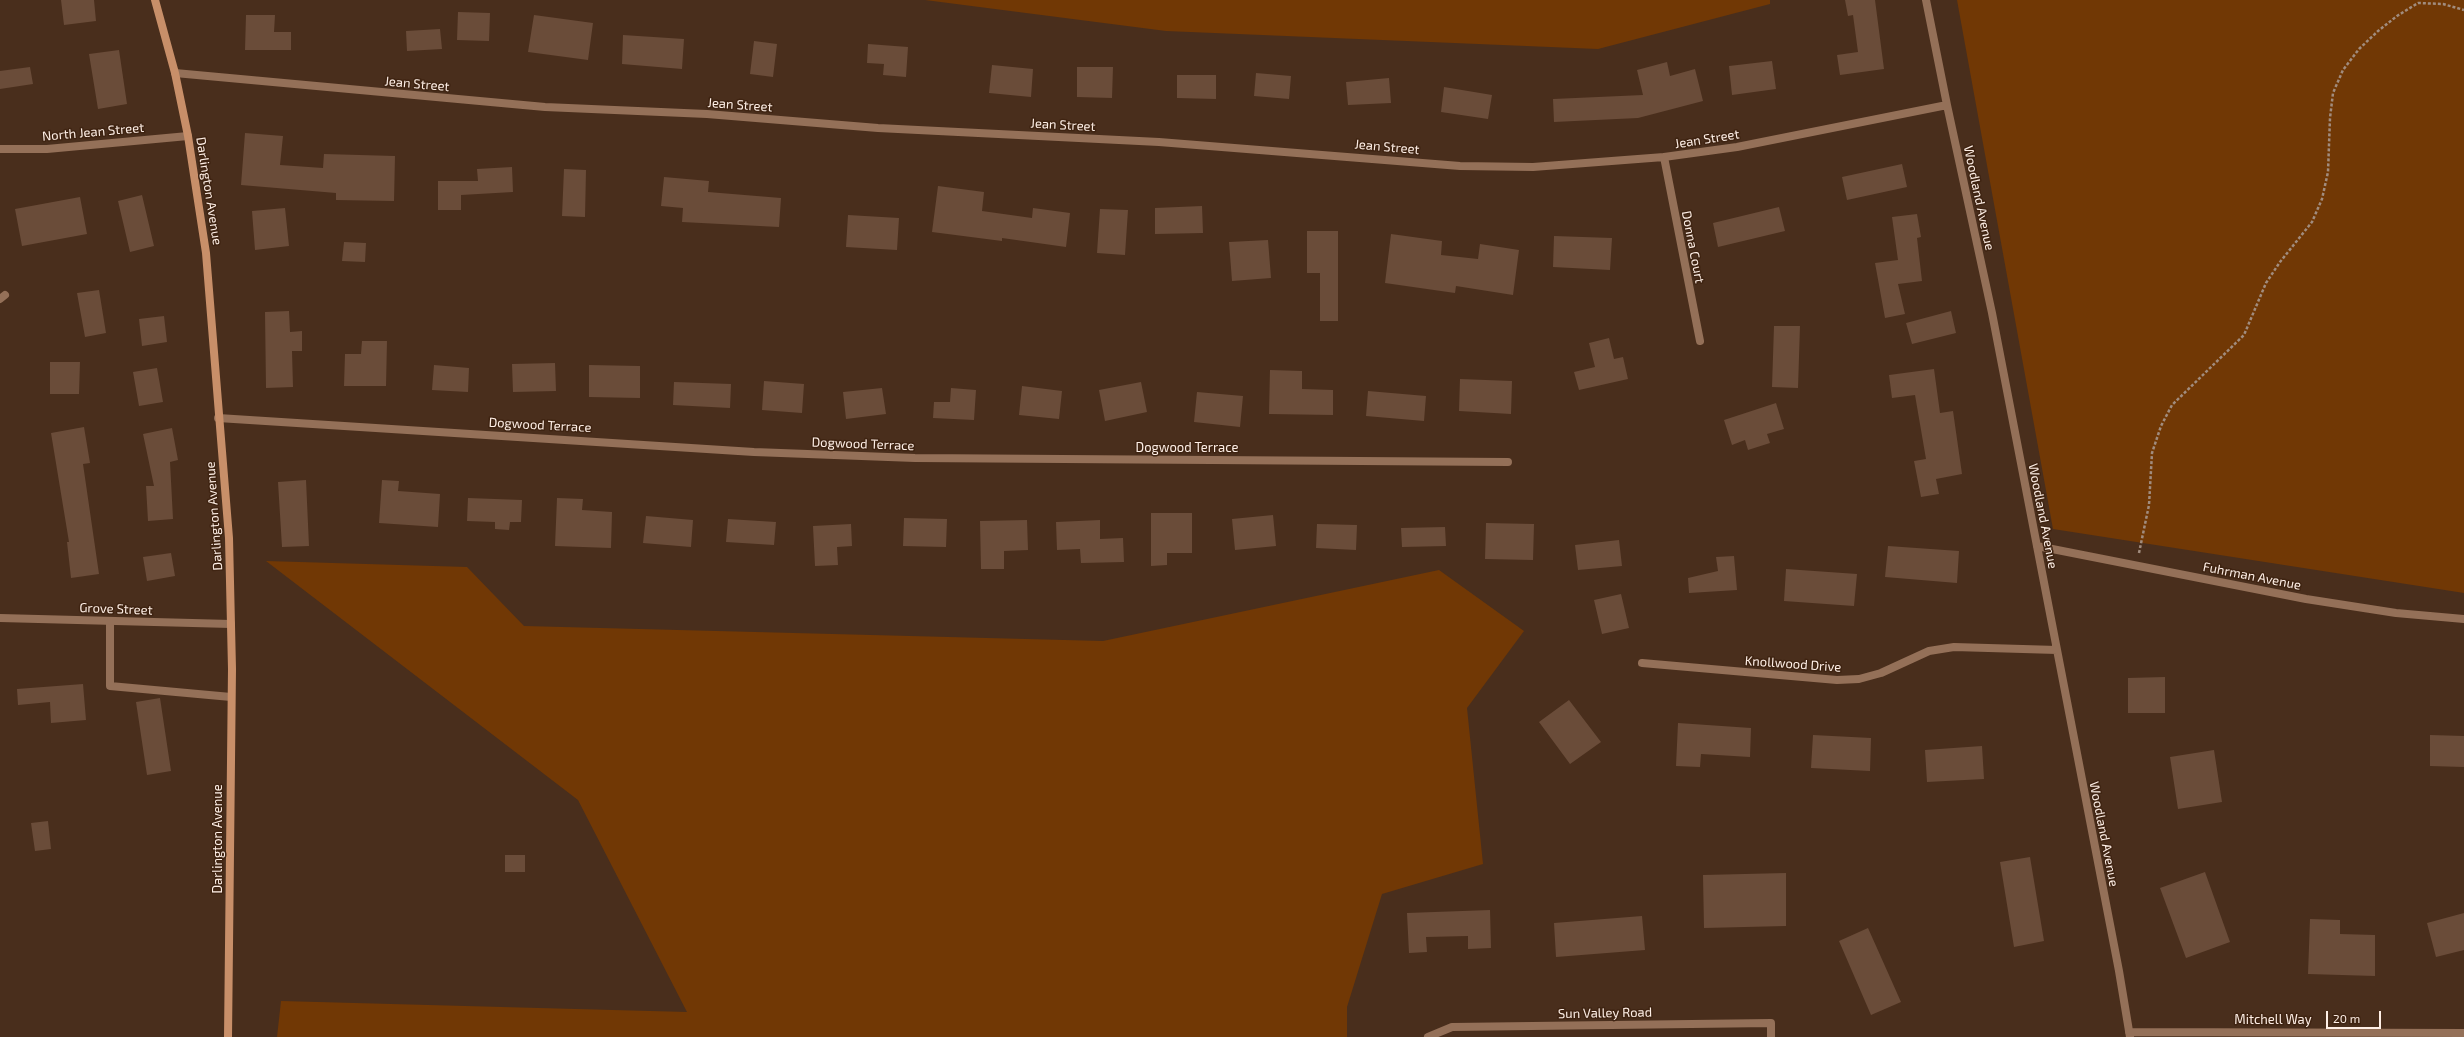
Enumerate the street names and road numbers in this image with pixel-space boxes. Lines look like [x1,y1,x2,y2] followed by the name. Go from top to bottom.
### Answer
[384,73,450,95] street label: Jean Street
[707,95,773,115] street label: Jean Street
[1030,116,1096,134] street label: Jean Street
[41,120,145,144] street label: North Jean Street
[1674,126,1740,152] street label: Jean Street
[193,136,225,246] street label: Darlington Avenue
[1354,136,1420,158] street label: Jean Street
[1960,144,1998,252] street label: Woodland Avenue
[1678,209,1708,285] street label: Donna Court
[488,415,592,435] street label: Dogwood Terrace
[811,434,915,454] street label: Dogwood Terrace
[1136,440,1238,456] street label: Dogwood Terrace
[202,461,226,571] street label: Darlington Avenue
[2025,462,2061,570] street label: Woodland Avenue
[2202,559,2302,593] street label: Fuhrman Avenue
[79,600,153,618] street label: Grove Street
[1744,653,1842,675] street label: Knollwood Drive
[2086,780,2122,888] street label: Woodland Avenue
[210,784,226,894] street label: Darlington Avenue
[1558,1004,1652,1022] street label: Sun Valley Road
[2234,1012,2312,1028] street label: Mitchell Way

